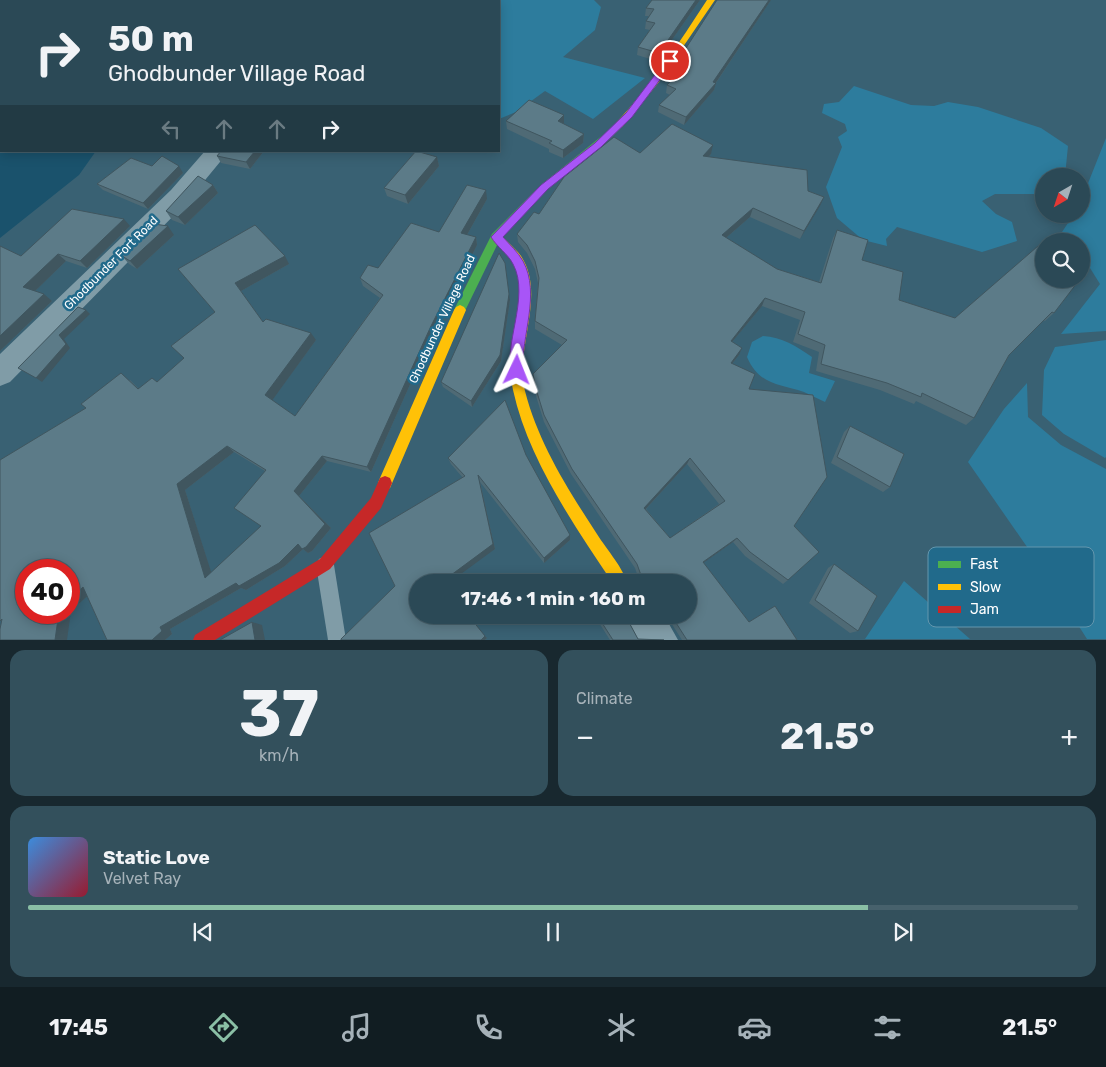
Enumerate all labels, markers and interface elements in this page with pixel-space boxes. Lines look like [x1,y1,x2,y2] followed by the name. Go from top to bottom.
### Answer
[108,18,194,60] text: 50 m
[25,20,90,85] icon: right
[649,40,691,82] pin
[656,47,684,75] icon: arrive
[108,60,365,87] text: Ghodbunder Village Road
[157,115,185,143] icon: left
[210,115,238,143] icon: ahead
[263,115,291,143] icon: ahead
[316,115,344,143] icon: right
[1035,168,1090,222] north arrow
[1035,168,1090,288] map controls
[61,213,161,313] street label: Ghodbunder Fort Road
[1035,233,1090,288] button: search
[406,252,478,386] street label: Ghodbunder Village Road
[490,343,542,395] position arrow
[928,547,1094,627] legend
[970,556,999,573] text: Fast
[15,559,80,624] speed limit sign: 40
[970,579,1001,596] text: Slow
[461,587,645,610] text: 17:46 · 1 min · 160 m
[970,601,999,618] text: Jam
[239,675,319,752] text: 37
[576,689,633,708] text: Climate
[780,713,875,759] text: 21.5°
[576,720,594,753] text: −
[1061,720,1078,753] text: +
[259,746,299,765] text: km/h
[103,846,210,869] text: Static Love
[103,869,181,888] text: Velvet Ray
[189,918,217,946] icon: previous
[539,918,567,946] icon: pause
[889,918,917,946] icon: next
[206,1010,241,1045] icon: directions
[339,1010,374,1045] icon: music
[471,1010,506,1045] icon: phone
[604,1010,639,1045] icon: climate
[737,1010,772,1045] icon: car
[870,1010,905,1045] icon: filters
[49,1014,108,1041] text: 17:45
[1002,1014,1057,1041] text: 21.5°

